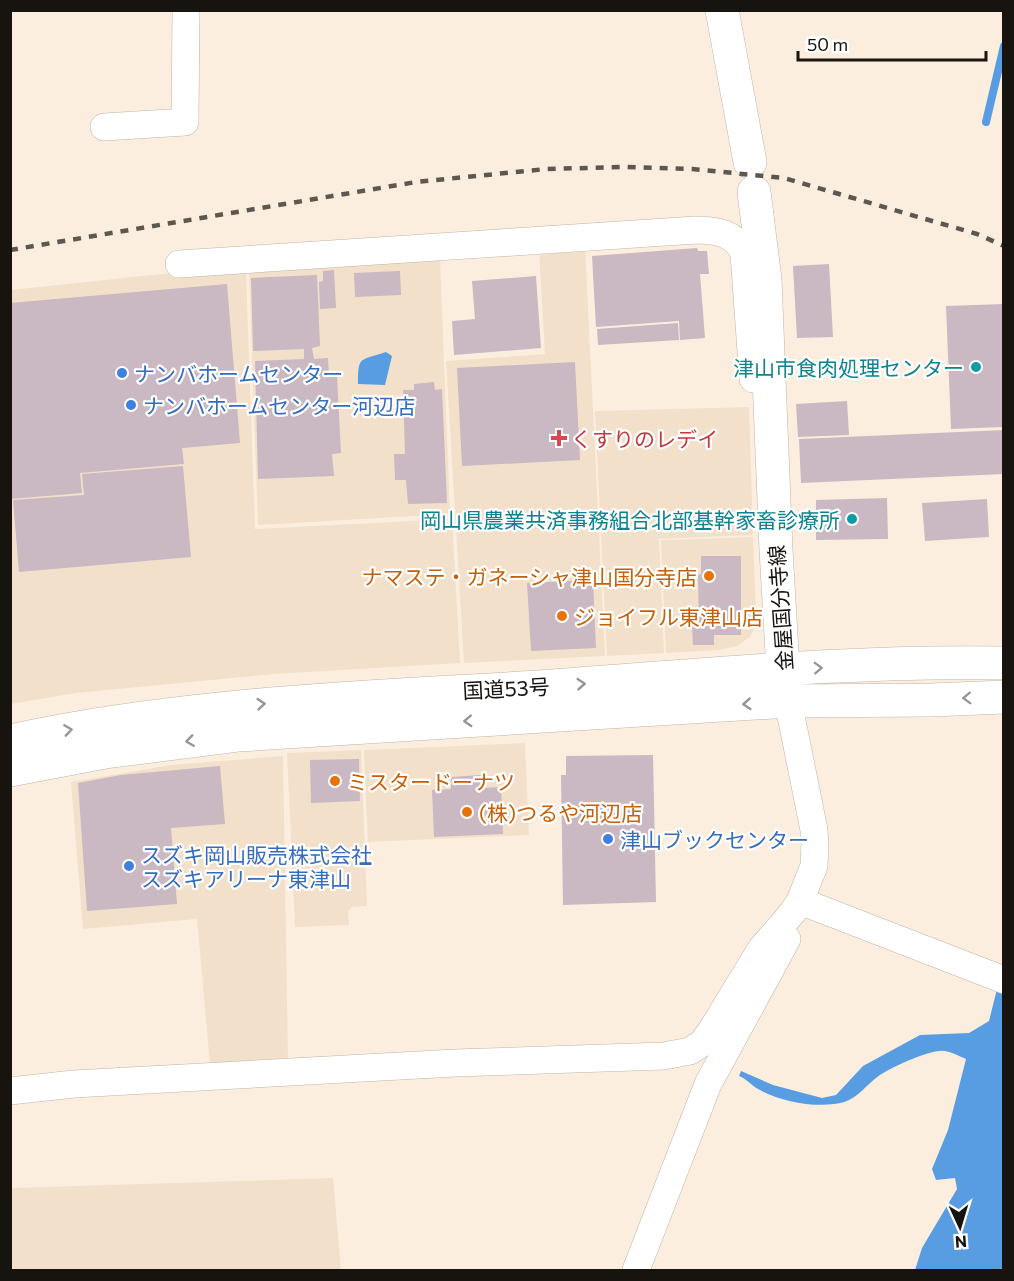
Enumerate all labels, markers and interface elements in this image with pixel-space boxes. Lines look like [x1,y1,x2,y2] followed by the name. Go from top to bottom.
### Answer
[798,24,986,62] scale bar
[807,33,848,55] text: 50 m
[733,355,964,380] place label: 津山市食肉処理センター
[969,360,983,374] marker: 津山市食肉処理センター
[134,361,343,386] place label: ナンバホームセンター
[115,366,129,380] marker: ナンバホームセンター
[143,393,415,418] place label: ナンバホームセンター河辺店
[124,398,138,412] marker: ナンバホームセンター河辺店
[571,426,718,451] place label: くすりのレデイ
[552,431,566,445] marker: くすりのレデイ
[420,507,840,532] place label: 岡山県農業共済事務組合北部基幹家畜診療所
[845,512,859,526] marker: 岡山県農業共済事務組合北部基幹家畜診療所
[763,544,797,672] street label: 金屋国分寺線
[361,564,697,589] place label: ナマステ・ガネーシャ津山国分寺店
[702,569,716,583] marker: ナマステ・ガネーシャ津山国分寺店
[574,604,763,629] place label: ジョイフル東津山店
[555,609,569,623] marker: ジョイフル東津山店
[813,661,822,674] one-way arrow
[462,673,550,703] street label: 国道53号
[577,677,586,690] one-way arrow
[963,692,972,705] one-way arrow
[742,697,751,710] one-way arrow
[257,698,266,711] one-way arrow
[464,714,473,727] one-way arrow
[63,725,72,737] one-way arrow
[185,734,195,747] one-way arrow
[347,769,515,794] place label: ミスタードーナツ
[328,774,342,788] marker: ミスタードーナツ
[479,800,642,825] place label: (株)つるや河辺店
[460,805,474,819] marker: (株)つるや河辺店
[620,827,809,852] place label: 津山ブックセンター
[601,832,615,846] marker: 津山ブックセンター
[141,842,372,891] place label: スズキ岡山販売株式会社 スズキアリーナ東津山
[122,859,136,873] marker: スズキ岡山販売株式会社 スズキアリーナ東津山
[930,1197,990,1257] north arrow
[954,1233,968,1252] text: N

